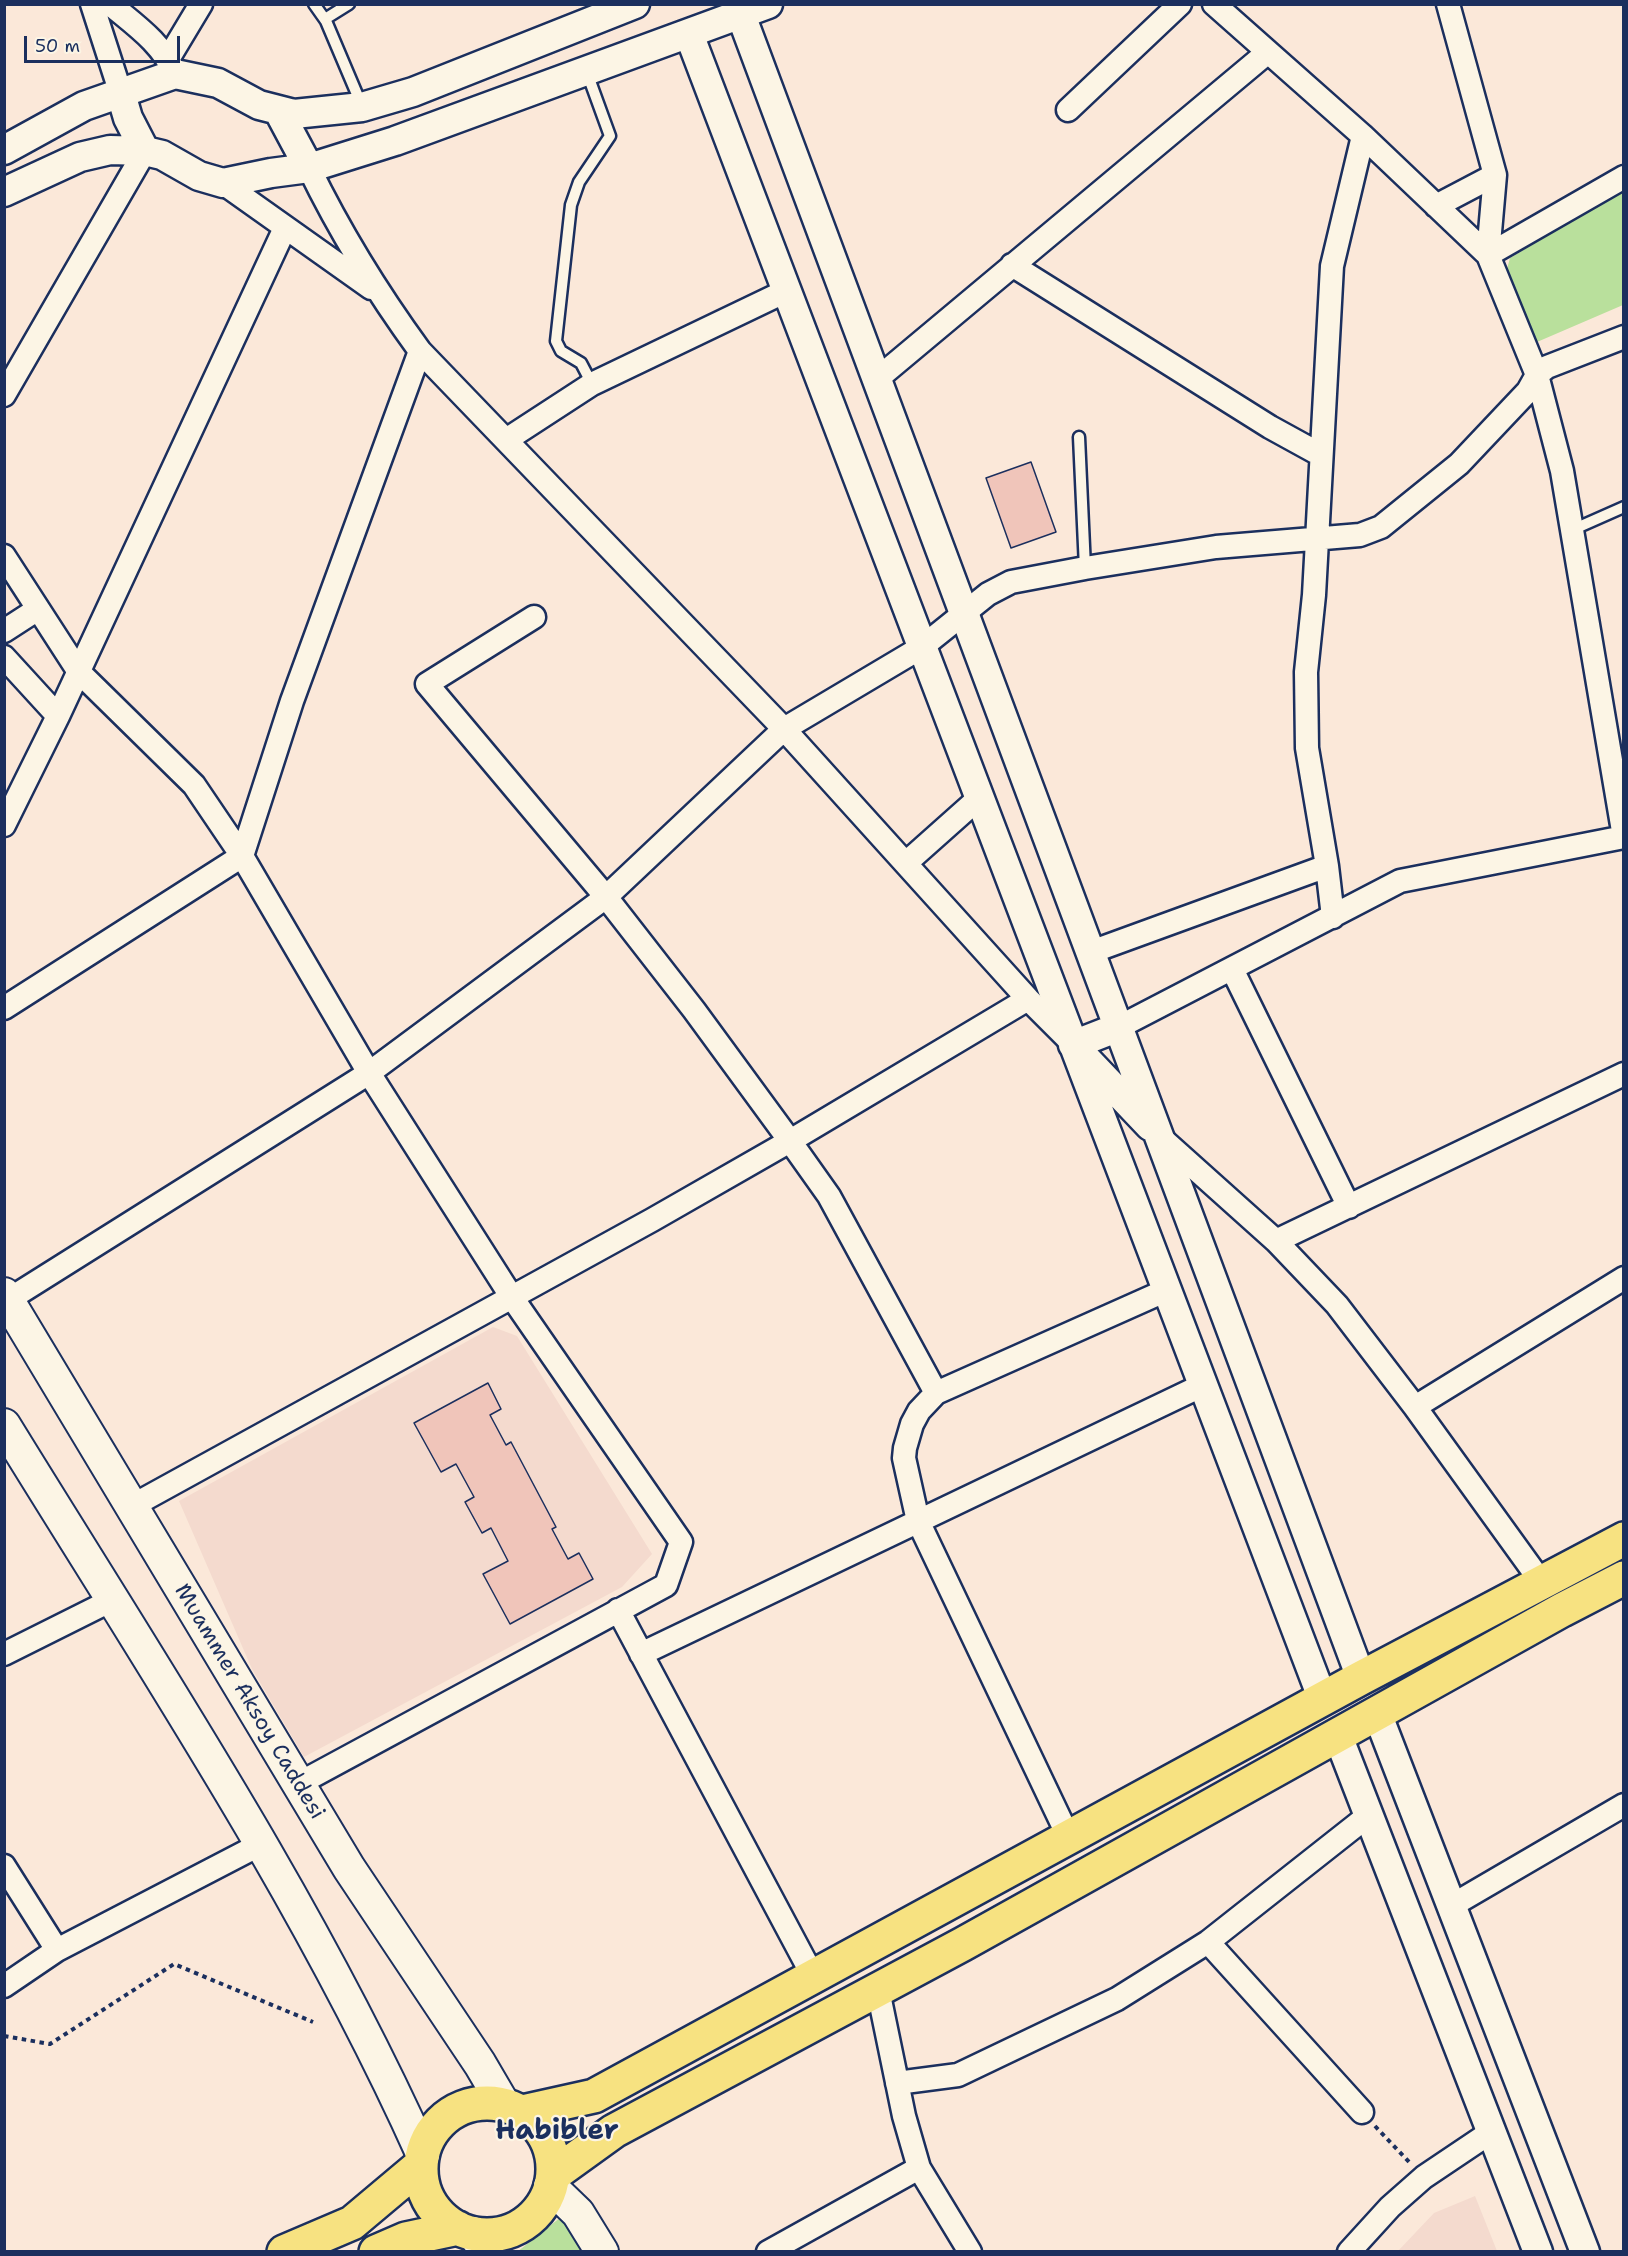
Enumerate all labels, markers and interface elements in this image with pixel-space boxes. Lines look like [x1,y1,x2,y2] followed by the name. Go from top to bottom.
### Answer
[27,24,183,62] scale bar
[35,34,80,58] text: 50 m
[168,1579,330,1825] street label: Muammer Aksoy Caddesi
[495,2115,619,2149] district label: Habibler

